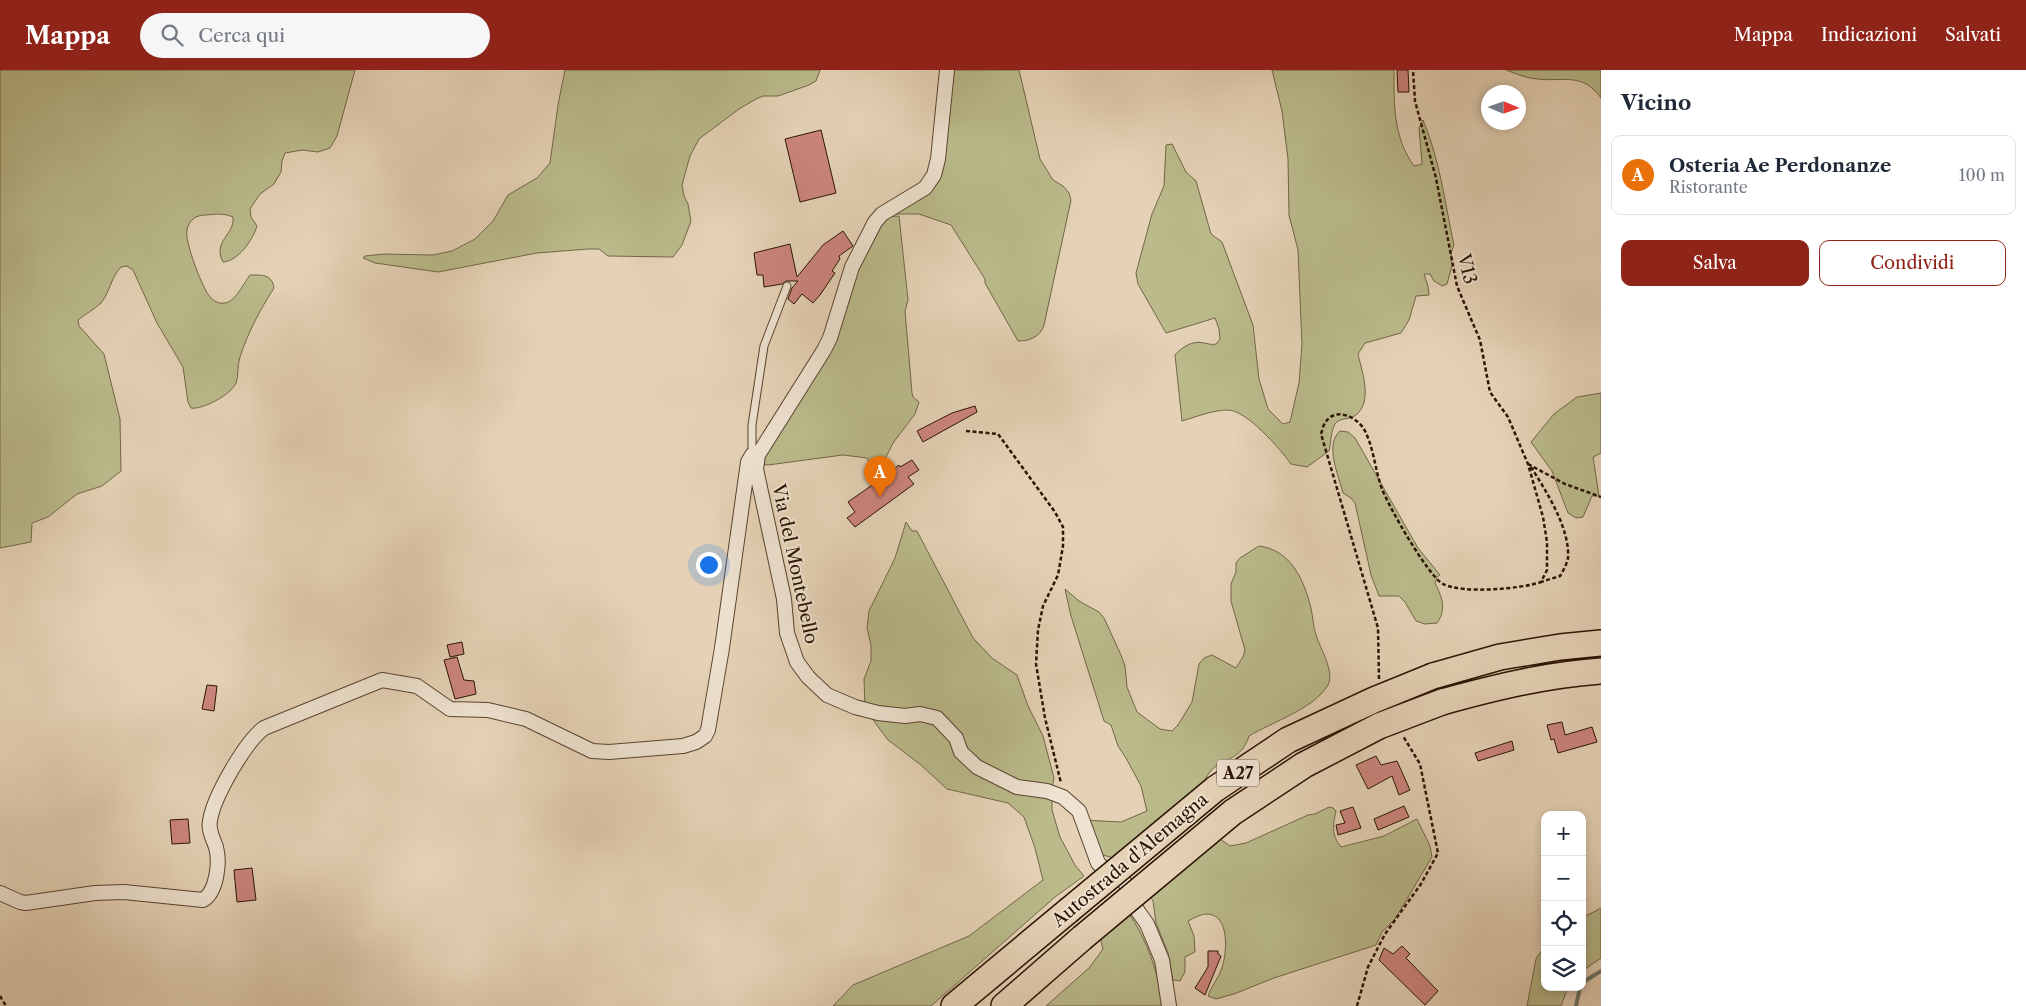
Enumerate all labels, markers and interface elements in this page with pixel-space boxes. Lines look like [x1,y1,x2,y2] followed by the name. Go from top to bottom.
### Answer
[140,13,490,58] search box
[25,21,110,50] text: Mappa
[158,21,186,49] icon: search
[198,24,285,47] text: Cerca qui
[1734,24,1793,46] text: Mappa
[1821,24,1917,46] text: Indicazioni
[1945,24,2001,46] text: Salvati
[1481,85,1526,130] north arrow
[1621,90,1691,115] text: Vicino
[1669,154,1891,177] text: Osteria Ae Perdonanze
[1632,165,1644,185] text: A
[1959,165,2005,185] text: 100 m
[1669,177,1748,197] text: Ristorante
[1621,240,1809,286] button: Salva
[1819,240,2006,286] button: Condividi
[1452,251,1481,286] street label: V13
[864,456,896,497] pin: A
[767,481,823,646] street label: Via del Montebello
[696,552,722,578] your location
[1217,760,1259,786] road number: A27
[1047,788,1213,932] street label: Autostrada d'Alemagna
[1541,811,1586,991] map controls
[1541,811,1586,856] button: +
[1541,856,1586,901] button: −
[1541,901,1586,946] button: locate
[1541,946,1586,991] button: layers

